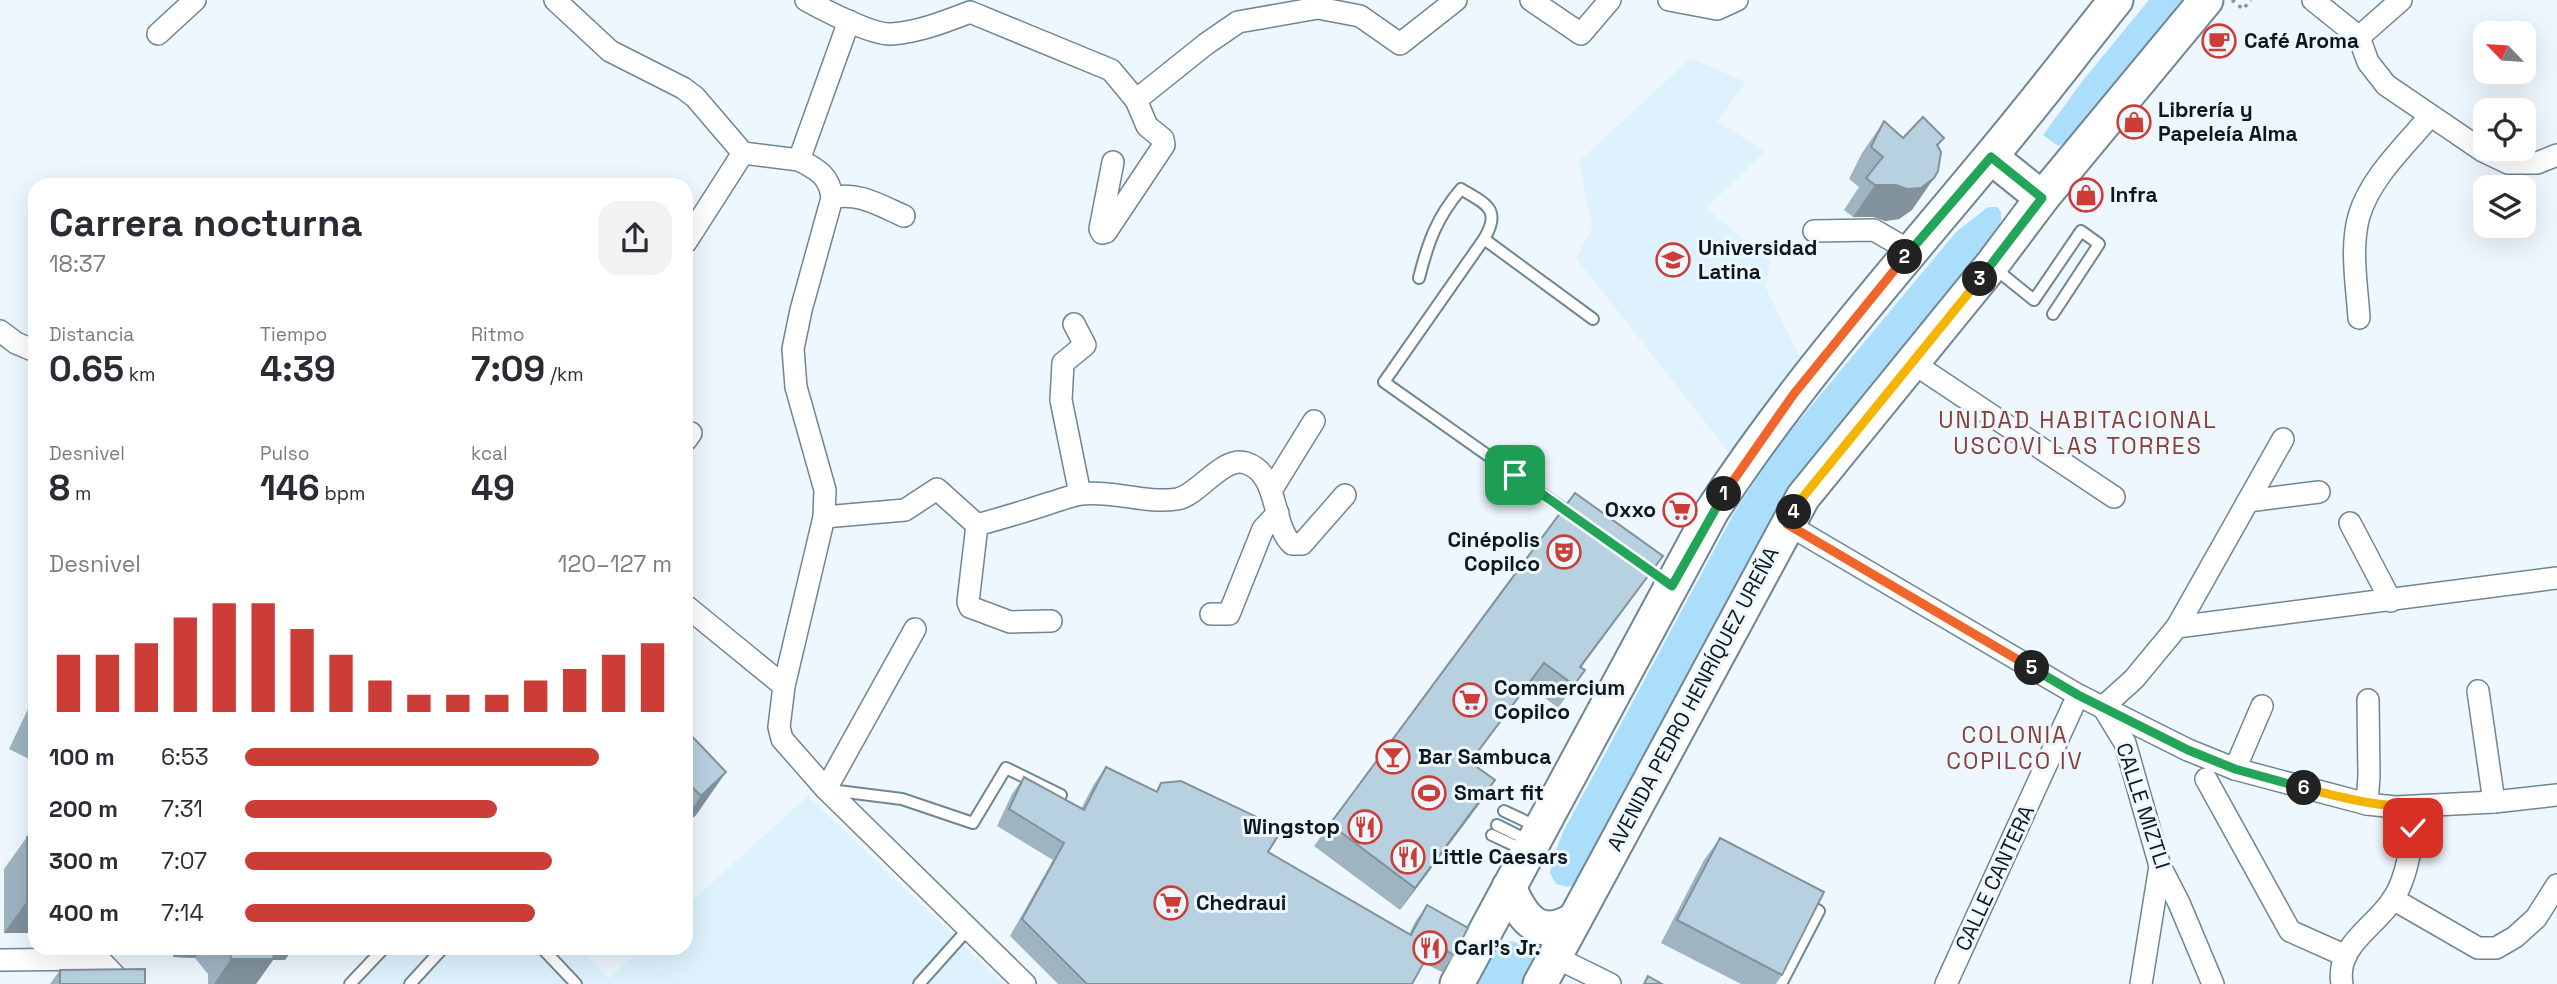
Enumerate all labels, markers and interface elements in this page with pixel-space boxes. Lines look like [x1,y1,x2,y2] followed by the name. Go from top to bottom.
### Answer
[2473,21,2536,84] north arrow
[2473,21,2536,238] map controls
[2200,22,2238,60] cafe icon: Café Aroma
[2244,27,2359,54] place label: Café Aroma
[2158,96,2298,147] place label: Librería y Papeleía Alma
[2473,98,2536,161] button: locate
[2115,103,2153,141] shop icon: Librería y Papeleía Alma
[2473,175,2536,238] button: layers
[2067,176,2105,214] shop icon: Infra
[2110,181,2158,208] place label: Infra
[49,199,362,247] text: Carrera nocturna
[598,201,672,275] button: share
[1698,234,1817,285] place label: Universidad Latina
[1888,240,1923,274] pin: 2
[1654,241,1692,279] school or university icon: Universidad Latina
[1899,244,1910,269] text: 2
[49,249,106,279] text: 18:37
[1962,262,1997,296] pin: 3
[1974,266,1985,291] text: 3
[49,322,134,347] text: Distancia
[260,322,327,347] text: Tiempo
[471,322,524,347] text: Ritmo
[49,347,124,391] text: 0.65
[260,347,336,391] text: 4:39
[471,347,545,391] text: 7:09
[124,362,155,387] text: km
[545,362,584,387] text: /km
[1938,405,2218,461] district label: UNIDAD HABITACIONAL USCOVI LAS TORRES
[49,441,125,466] text: Desnivel
[260,441,309,466] text: Pulso
[471,441,508,466] text: kcal
[1485,445,1545,505] pin
[1496,456,1534,494] icon: arrive
[49,466,70,510] text: 8
[260,466,320,510] text: 146
[471,466,515,510] text: 49
[1706,476,1742,512] pin: 1
[70,481,91,506] text: m
[320,481,365,506] text: bpm
[1719,481,1728,506] text: 1
[1661,491,1699,529] supermarket icon: Oxxo
[1776,494,1812,530] pin: 4
[1605,496,1656,523] place label: Oxxo
[1787,499,1800,524] text: 4
[1447,526,1540,577] place label: Cinépolis Copilco
[1545,533,1583,571] theatre icon: Cinépolis Copilco
[1601,542,1784,856] street label: AVENIDA PEDRO HENRÍQUEZ UREÑA
[49,549,141,579] text: Desnivel
[558,549,672,579] text: 120–127 m
[2014,650,2050,686] pin: 5
[2026,655,2037,680] text: 5
[1494,674,1625,725] place label: Commercium Copilco
[1451,681,1489,719] supermarket icon: Commercium Copilco
[1946,720,2084,776] district label: COLONIA COPILCO IV
[1374,738,1412,776] bar icon: Bar Sambuca
[2110,739,2177,872] street label: CALLE MIZTLI
[49,742,115,772] text: 100 m
[161,742,209,772] text: 6:53
[1418,743,1551,770] place label: Bar Sambuca
[2286,770,2322,806] pin: 6
[1410,774,1448,812] sports icon: Smart fit
[2298,775,2309,800] text: 6
[1454,779,1544,806] place label: Smart fit
[49,794,118,824] text: 200 m
[161,794,203,824] text: 7:31
[2383,798,2443,858] pin
[1949,801,2040,955] street label: CALLE CANTERA
[1346,808,1384,846] restaurant icon: Wingstop
[2394,809,2432,847] icon: check
[1243,813,1340,840] place label: Wingstop
[1389,838,1427,876] restaurant icon: Little Caesars
[1432,843,1568,870] place label: Little Caesars
[49,846,118,876] text: 300 m
[161,846,207,876] text: 7:07
[1152,884,1190,922] supermarket icon: Chedraui
[1196,889,1286,916] place label: Chedraui
[49,898,119,928] text: 400 m
[161,898,204,928] text: 7:14
[1411,929,1449,967] restaurant icon: Carl's Jr.
[1454,934,1541,961] place label: Carl's Jr.

